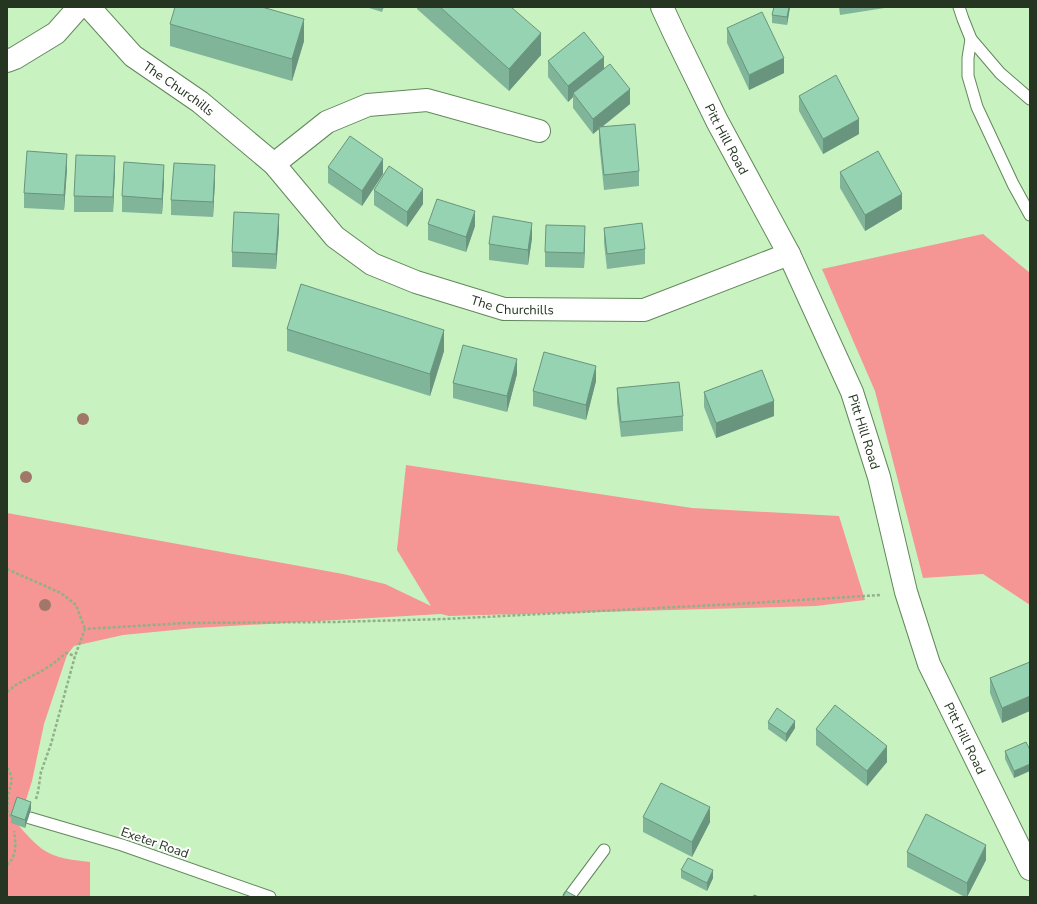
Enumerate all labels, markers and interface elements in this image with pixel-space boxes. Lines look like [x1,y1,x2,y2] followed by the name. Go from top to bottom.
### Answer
[139,57,218,120] street label: The Churchills
[700,101,752,178] street label: Pitt Hill Road
[468,291,554,319] street label: The Churchills
[843,392,884,472] street label: Pitt Hill Road
[939,700,990,777] street label: Pitt Hill Road
[118,823,191,863] street label: Exeter Road

